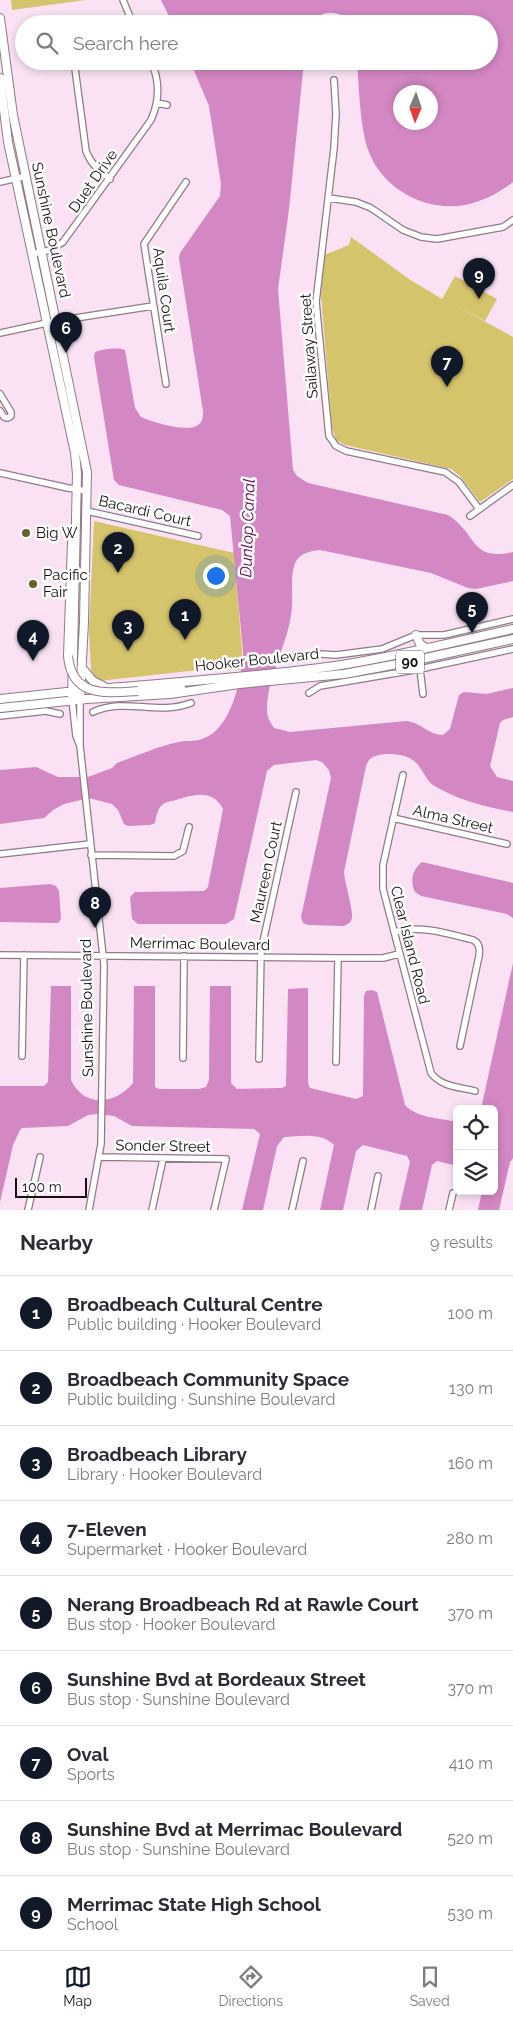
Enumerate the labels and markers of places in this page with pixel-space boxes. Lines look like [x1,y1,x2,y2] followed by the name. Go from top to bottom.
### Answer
[463,258,495,299] pin: 9
[50,312,82,353] pin: 6
[431,346,463,387] pin: 7
[36,524,78,542] place label: Big W
[20,527,32,539] marker: Big W
[102,532,134,573] pin: 2
[43,566,88,601] place label: Pacific Fair
[27,578,39,590] marker: Pacific Fair
[456,592,488,633] pin: 5
[169,599,201,640] pin: 1
[112,610,144,651] pin: 3
[17,620,49,661] pin: 4
[79,887,111,928] pin: 8

